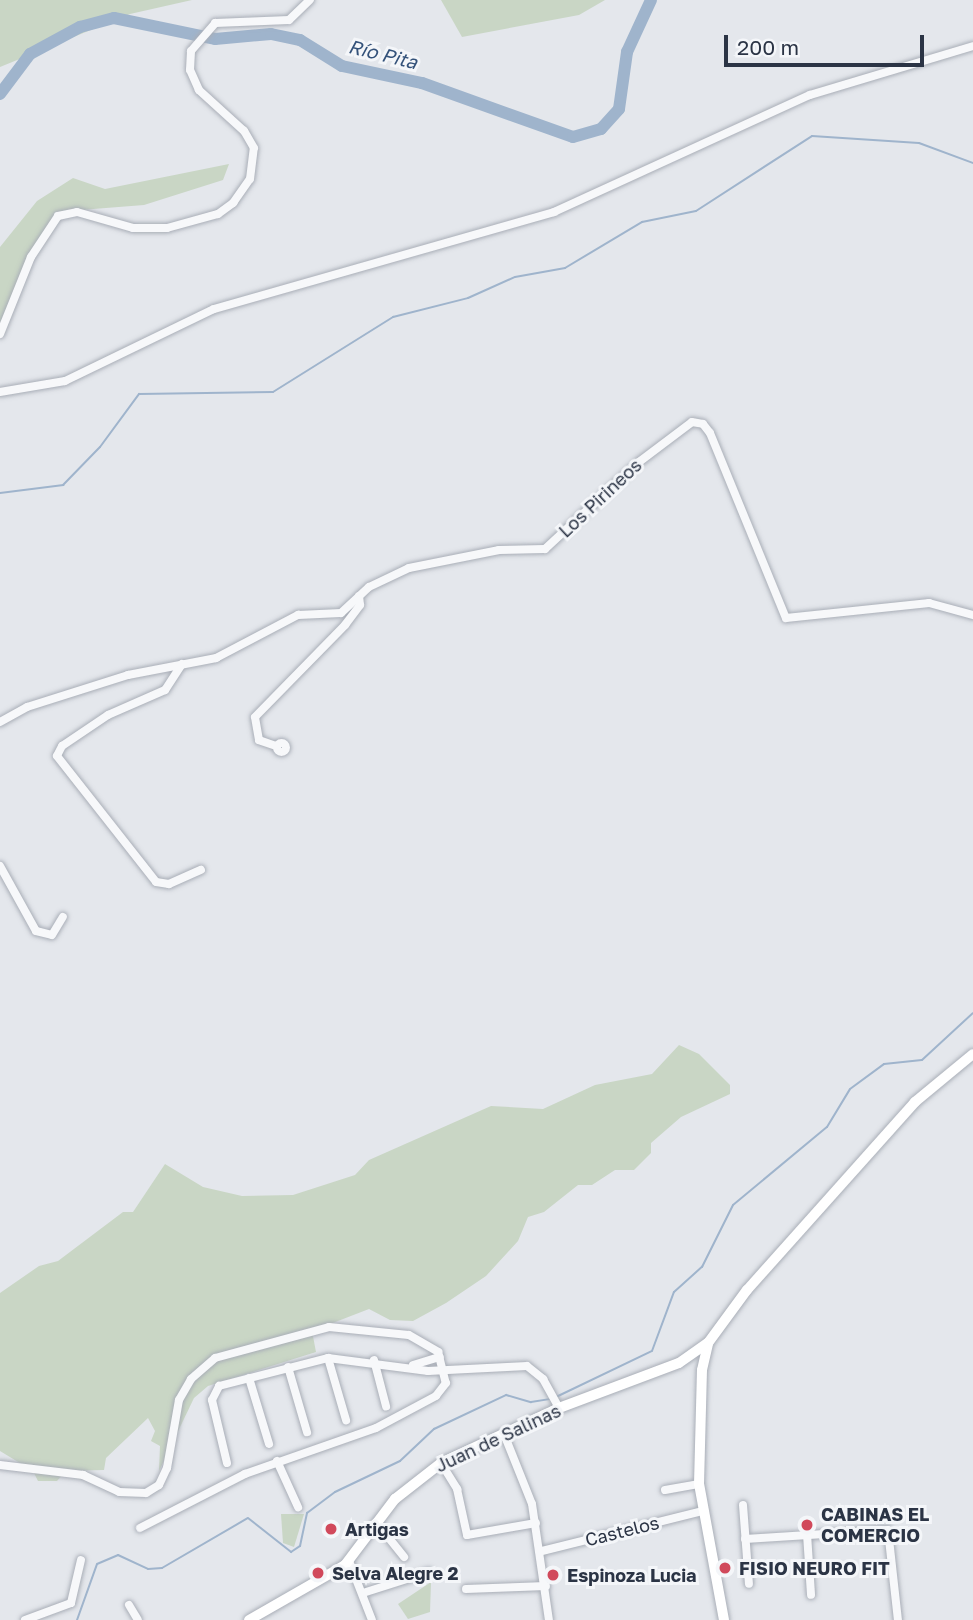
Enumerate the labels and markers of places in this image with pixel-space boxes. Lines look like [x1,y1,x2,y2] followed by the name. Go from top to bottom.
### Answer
[821,1504,929,1546] place label: CABINAS EL COMERCIO
[799,1517,815,1533] marker: CABINAS EL COMERCIO
[345,1518,409,1540] place label: Artigas
[323,1521,339,1537] marker: Artigas
[739,1557,890,1579] place label: FISIO NEURO FIT
[717,1560,733,1576] marker: FISIO NEURO FIT
[332,1562,459,1584] place label: Selva Alegre 2
[567,1564,697,1586] place label: Espinoza Lucia
[310,1565,326,1581] marker: Selva Alegre 2
[545,1567,561,1583] marker: Espinoza Lucia

